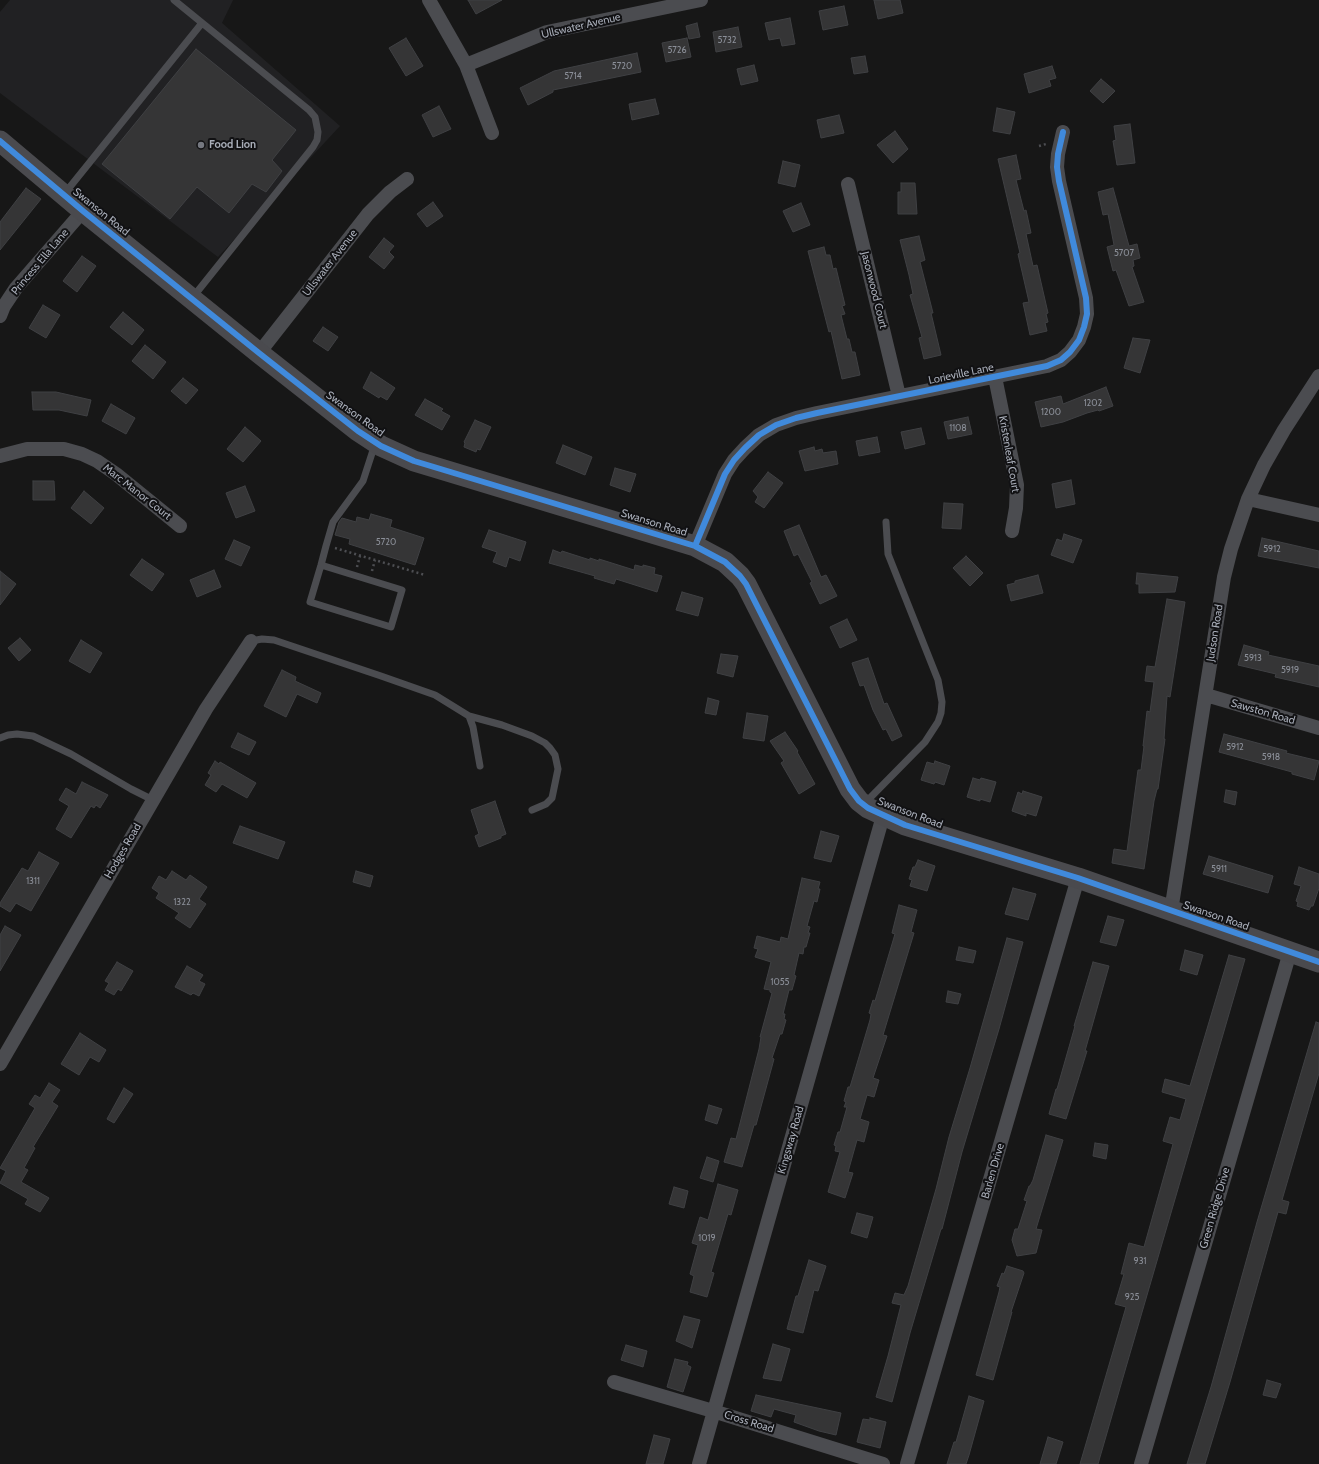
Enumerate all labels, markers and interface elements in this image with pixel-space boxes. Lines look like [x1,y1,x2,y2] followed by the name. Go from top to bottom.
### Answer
[540,10,622,42] street label: Ullswater Avenue
[718,35,736,45] house number: 5732
[667,45,687,55] house number: 5726
[612,61,632,71] house number: 5720
[564,71,582,81] house number: 5714
[209,138,256,152] place label: Food Lion
[196,140,206,150] marker: Food Lion
[70,185,132,239] street label: Swanson Road
[9,226,71,298] street label: Princess Ella Lane
[300,227,360,299] street label: Ullswater Avenue
[1114,248,1134,258] house number: 5707
[858,250,890,330] street label: Jasonwood Court
[927,361,995,387] street label: Lorieville Lane
[323,388,387,440] street label: Swanson Road
[1084,398,1102,408] house number: 1202
[1041,407,1061,417] house number: 1200
[996,415,1022,493] street label: Kristenleaf Court
[949,423,967,433] house number: 1108
[100,461,174,523] street label: Marc Manor Court
[619,507,689,539] street label: Swanson Road
[376,537,396,547] house number: 5720
[1263,544,1281,554] house number: 5912
[1204,604,1226,662] street label: Judson Road
[1244,653,1262,663] house number: 5913
[1281,665,1299,675] house number: 5919
[1229,697,1297,727] street label: Sawston Road
[1226,742,1244,752] house number: 5912
[1262,752,1280,762] house number: 5918
[876,795,944,831] street label: Swanson Road
[102,821,144,881] street label: Hodges Road
[1211,864,1227,874] house number: 5911
[26,876,40,886] house number: 1311
[173,897,191,907] house number: 1322
[1181,899,1251,933] street label: Swanson Road
[771,977,789,987] house number: 1055
[775,1105,807,1175] street label: Kingsway Road
[979,1142,1007,1200] street label: Barlen Drive
[1197,1166,1233,1250] street label: Green Ridge Drive
[698,1233,716,1243] house number: 1019
[1134,1256,1146,1266] house number: 931
[1125,1292,1139,1302] house number: 925
[722,1408,776,1436] street label: Cross Road

